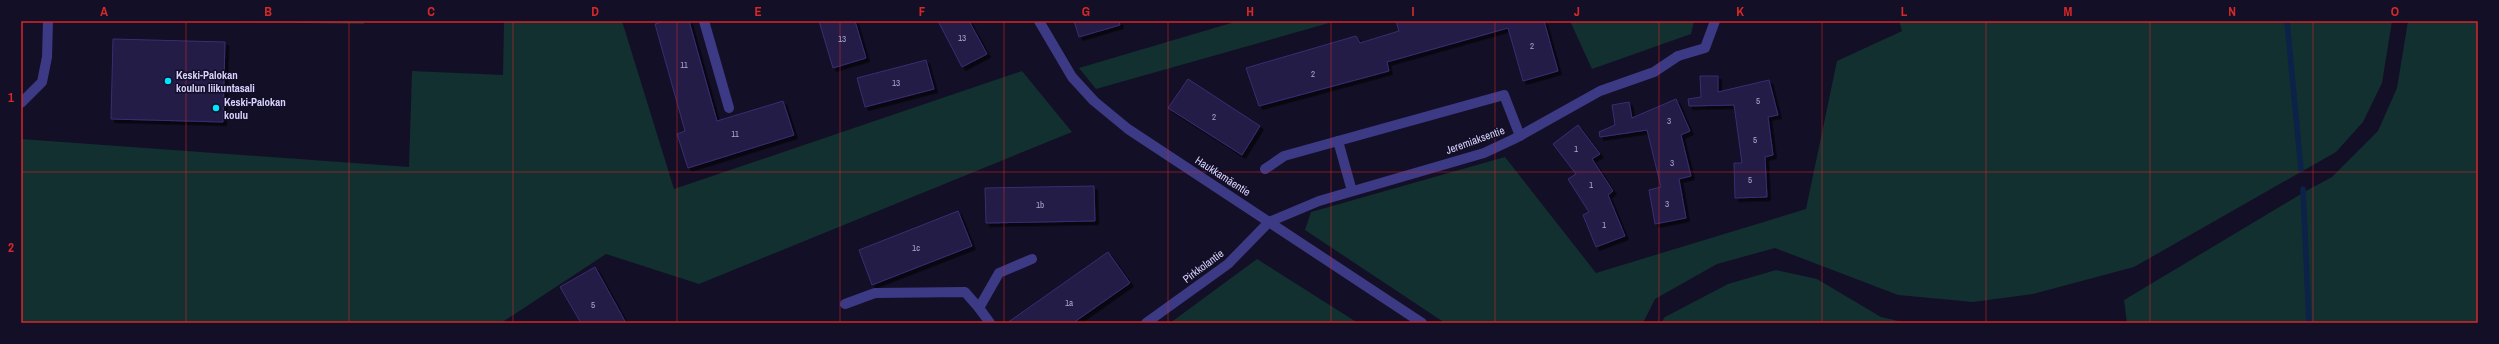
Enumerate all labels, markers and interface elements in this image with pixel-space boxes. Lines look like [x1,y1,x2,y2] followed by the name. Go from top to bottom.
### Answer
[100,3,108,20] text: A
[264,3,272,20] text: B
[427,3,435,20] text: C
[591,3,599,20] text: D
[754,3,762,20] text: E
[919,3,926,20] text: F
[1082,3,1090,20] text: G
[1246,3,1254,20] text: H
[1412,3,1415,20] text: I
[1574,3,1580,20] text: J
[1736,3,1744,20] text: K
[1901,3,1908,20] text: L
[2064,3,2073,20] text: M
[2228,3,2236,20] text: N
[2391,3,2399,20] text: O
[958,32,966,44] house number: 13
[838,33,846,45] house number: 13
[1530,40,1534,52] house number: 2
[680,59,688,71] house number: 11
[176,68,255,95] place label: Keski-Palokan koulun liikuntasali
[1311,68,1315,80] house number: 2
[163,76,173,86] marker: Keski-Palokan koulun liikuntasali
[892,77,900,89] house number: 13
[8,89,14,106] text: 1
[224,95,286,122] place label: Keski-Palokan koulu
[1756,95,1760,107] house number: 5
[211,103,221,113] marker: Keski-Palokan koulu
[1212,111,1216,123] house number: 2
[1667,115,1671,127] house number: 3
[1444,123,1506,157] street label: Jeremiaksentie
[731,128,739,140] house number: 11
[1753,134,1757,146] house number: 5
[1574,143,1578,155] house number: 1
[1193,153,1253,199] street label: Haukkamäentie
[1670,157,1674,169] house number: 3
[1748,174,1752,186] house number: 5
[1589,179,1593,191] house number: 1
[1665,198,1669,210] house number: 3
[1036,199,1044,211] house number: 1b
[1602,219,1606,231] house number: 1
[8,239,14,256] text: 2
[912,242,920,254] house number: 1c
[1180,246,1226,286] street label: Pirkkolantie
[1065,297,1073,309] house number: 1a
[591,299,595,311] house number: 5

